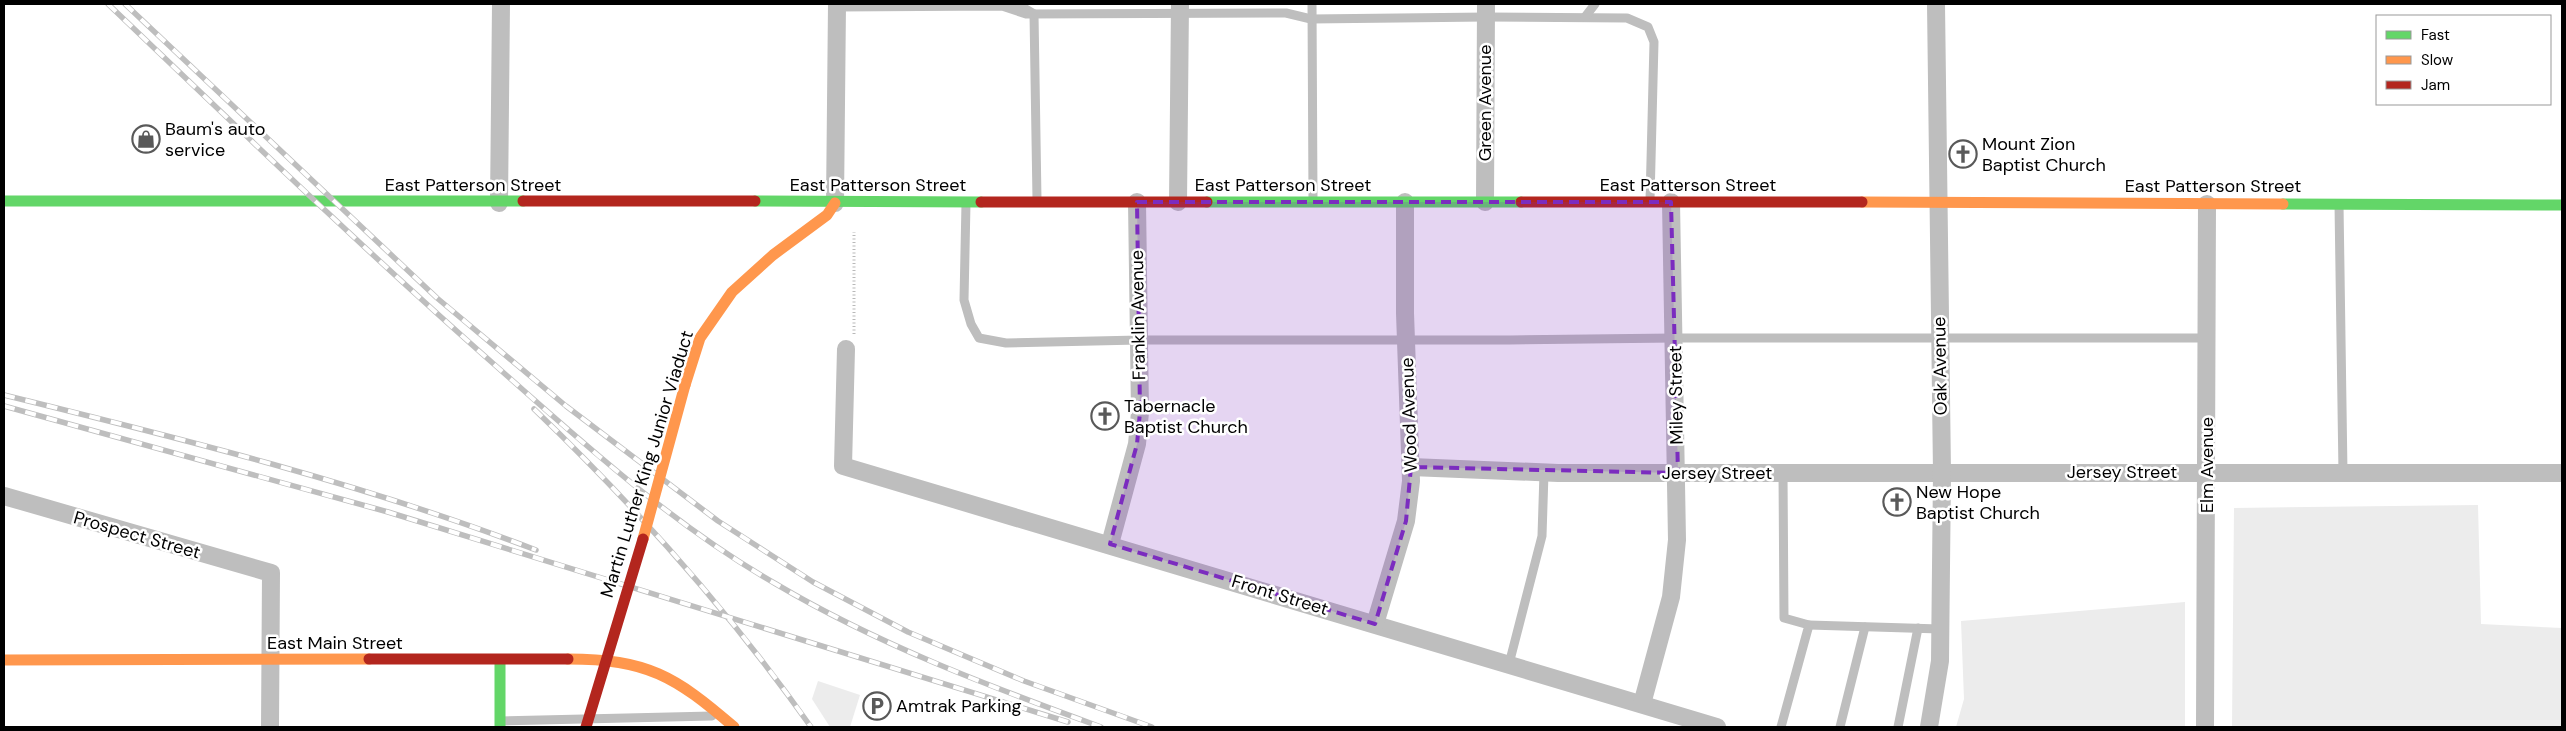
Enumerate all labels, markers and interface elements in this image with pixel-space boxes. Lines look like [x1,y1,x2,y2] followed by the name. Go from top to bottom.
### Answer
[2376,15,2551,105] legend
[2421,25,2450,45] text: Fast
[1473,45,1497,161] street label: Green Avenue
[2421,50,2454,70] text: Slow
[2421,75,2450,95] text: Jam
[165,117,265,162] place label: Baum's auto service
[131,124,161,154] shop icon: Baum's auto service
[1982,132,2106,177] place label: Mount Zion Baptist Church
[1948,139,1978,169] church icon: Mount Zion Baptist Church
[385,173,561,197] street label: East Patterson Street
[790,173,966,197] street label: East Patterson Street
[1195,173,1371,197] street label: East Patterson Street
[1600,173,1776,197] street label: East Patterson Street
[2125,174,2301,198] street label: East Patterson Street
[1125,250,1151,380] street label: Franklin Avenue
[1927,316,1953,416] street label: Oak Avenue
[595,328,699,600] street label: Martin Luther King Junior Viaduct
[1663,345,1689,445] street label: Miley Street
[1395,357,1423,473] street label: Wood Avenue
[1124,394,1248,439] place label: Tabernacle Baptist Church
[1090,401,1120,431] church icon: Tabernacle Baptist Church
[2195,417,2219,513] street label: Elm Avenue
[2067,460,2177,484] street label: Jersey Street
[1662,461,1772,485] street label: Jersey Street
[1916,480,2040,525] place label: New Hope Baptist Church
[1882,487,1912,517] church icon: New Hope Baptist Church
[71,505,203,565] street label: Prospect Street
[1229,569,1331,621] street label: Front Street
[267,631,403,655] street label: East Main Street
[862,691,892,721] parking icon: Amtrak Parking
[896,694,1022,718] place label: Amtrak Parking

